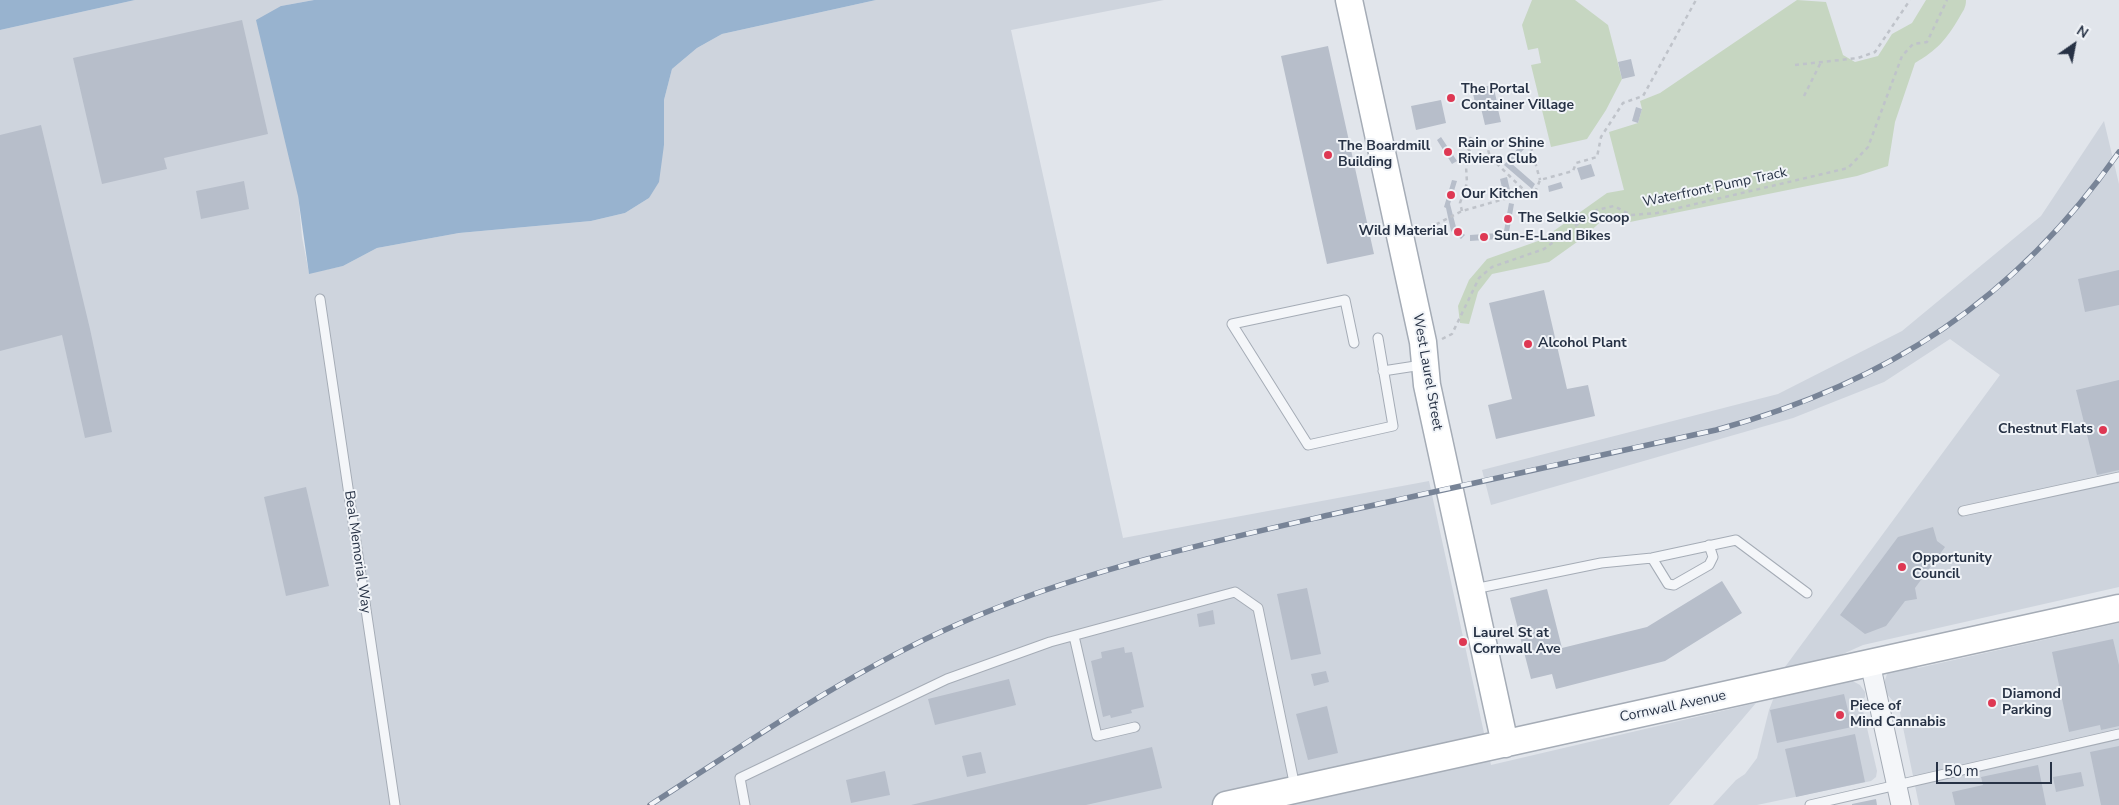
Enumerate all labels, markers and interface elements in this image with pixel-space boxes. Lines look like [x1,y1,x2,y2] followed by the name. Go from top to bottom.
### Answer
[2049,20,2099,70] north arrow
[2073,21,2092,43] text: N
[1461,82,1574,114] place label: The Portal Container Village
[1445,92,1457,104] marker: The Portal Container Village
[1458,136,1544,168] place label: Rain or Shine Riviera Club
[1338,139,1430,172] place label: The Boardmill Building
[1442,146,1454,158] marker: Rain or Shine Riviera Club
[1322,149,1334,161] marker: The Boardmill Building
[1641,164,1789,212] street label: Waterfront Pump Track
[1461,187,1538,203] place label: Our Kitchen
[1445,189,1457,201] marker: Our Kitchen
[1518,211,1629,227] place label: The Selkie Scoop
[1502,213,1514,225] marker: The Selkie Scoop
[1358,224,1448,240] place label: Wild Material
[1452,226,1464,238] marker: Wild Material
[1494,229,1610,245] place label: Sun-E-Land Bikes
[1478,231,1490,243] marker: Sun-E-Land Bikes
[1408,312,1446,432] street label: West Laurel Street
[1538,336,1627,352] place label: Alcohol Plant
[1522,338,1534,350] marker: Alcohol Plant
[1998,422,2093,438] place label: Chestnut Flats
[2097,424,2109,436] marker: Chestnut Flats
[340,490,374,614] street label: Beal Memorial Way
[1912,551,1992,584] place label: Opportunity Council
[1896,561,1908,573] marker: Opportunity Council
[1473,626,1561,658] place label: Laurel St at Cornwall Ave
[1457,636,1469,648] marker: Laurel St at Cornwall Ave
[2002,687,2061,720] place label: Diamond Parking
[1618,688,1728,726] street label: Cornwall Avenue
[1986,697,1998,709] marker: Diamond Parking
[1850,699,1946,732] place label: Piece of Mind Cannabis
[1834,709,1846,721] marker: Piece of Mind Cannabis
[1939,752,2055,784] scale bar
[1944,761,1979,781] text: 50 m

